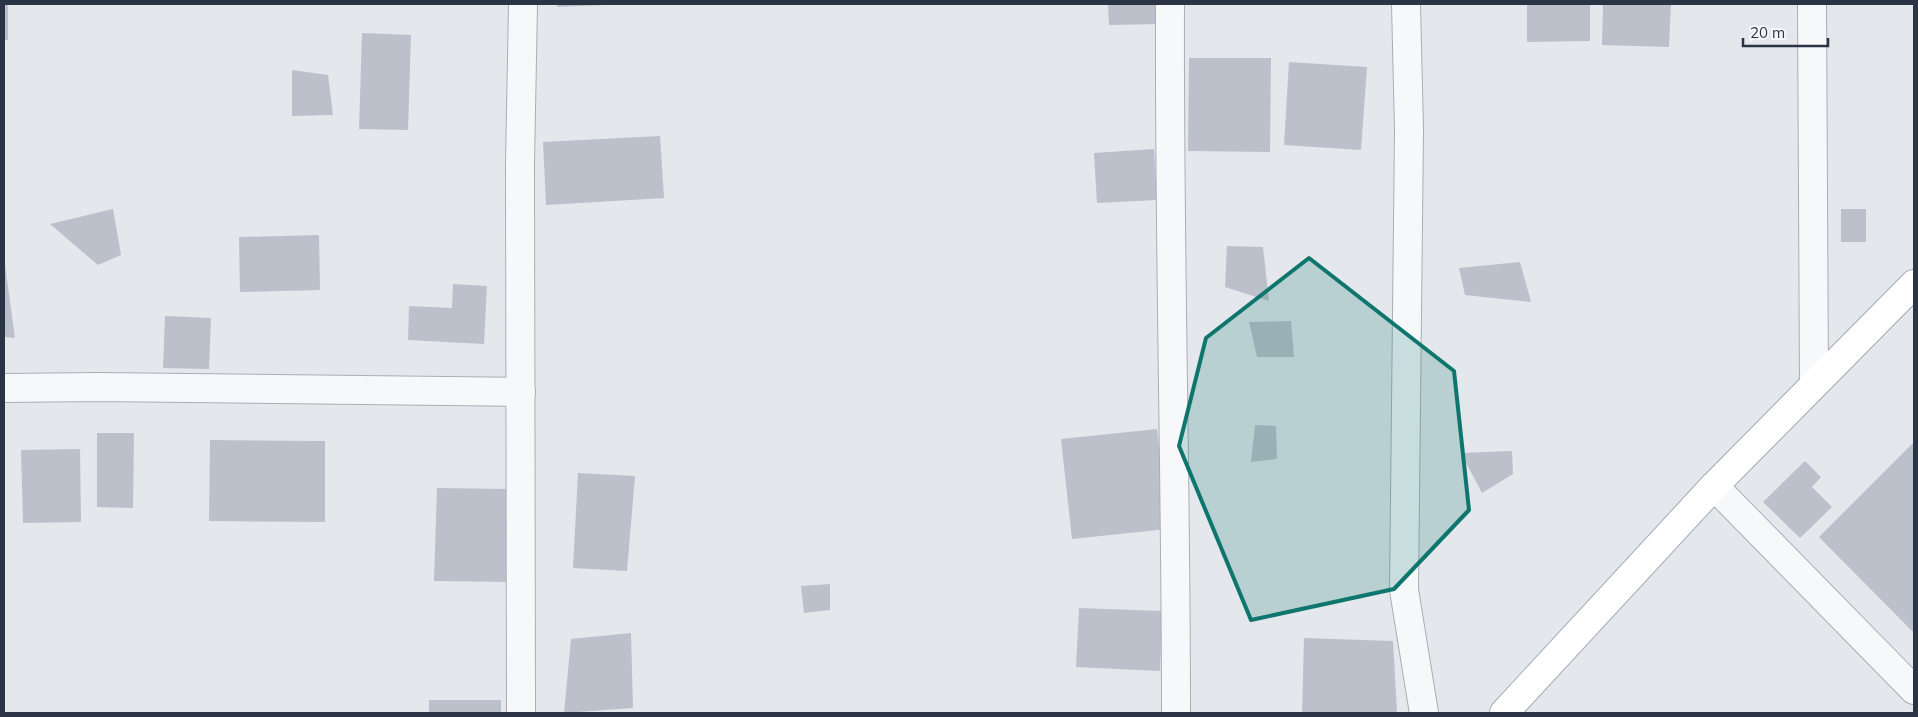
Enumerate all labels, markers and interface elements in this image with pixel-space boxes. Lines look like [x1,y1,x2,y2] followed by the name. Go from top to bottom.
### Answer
[1743,15,1828,47] scale bar
[1750,23,1785,42] text: 20 m

